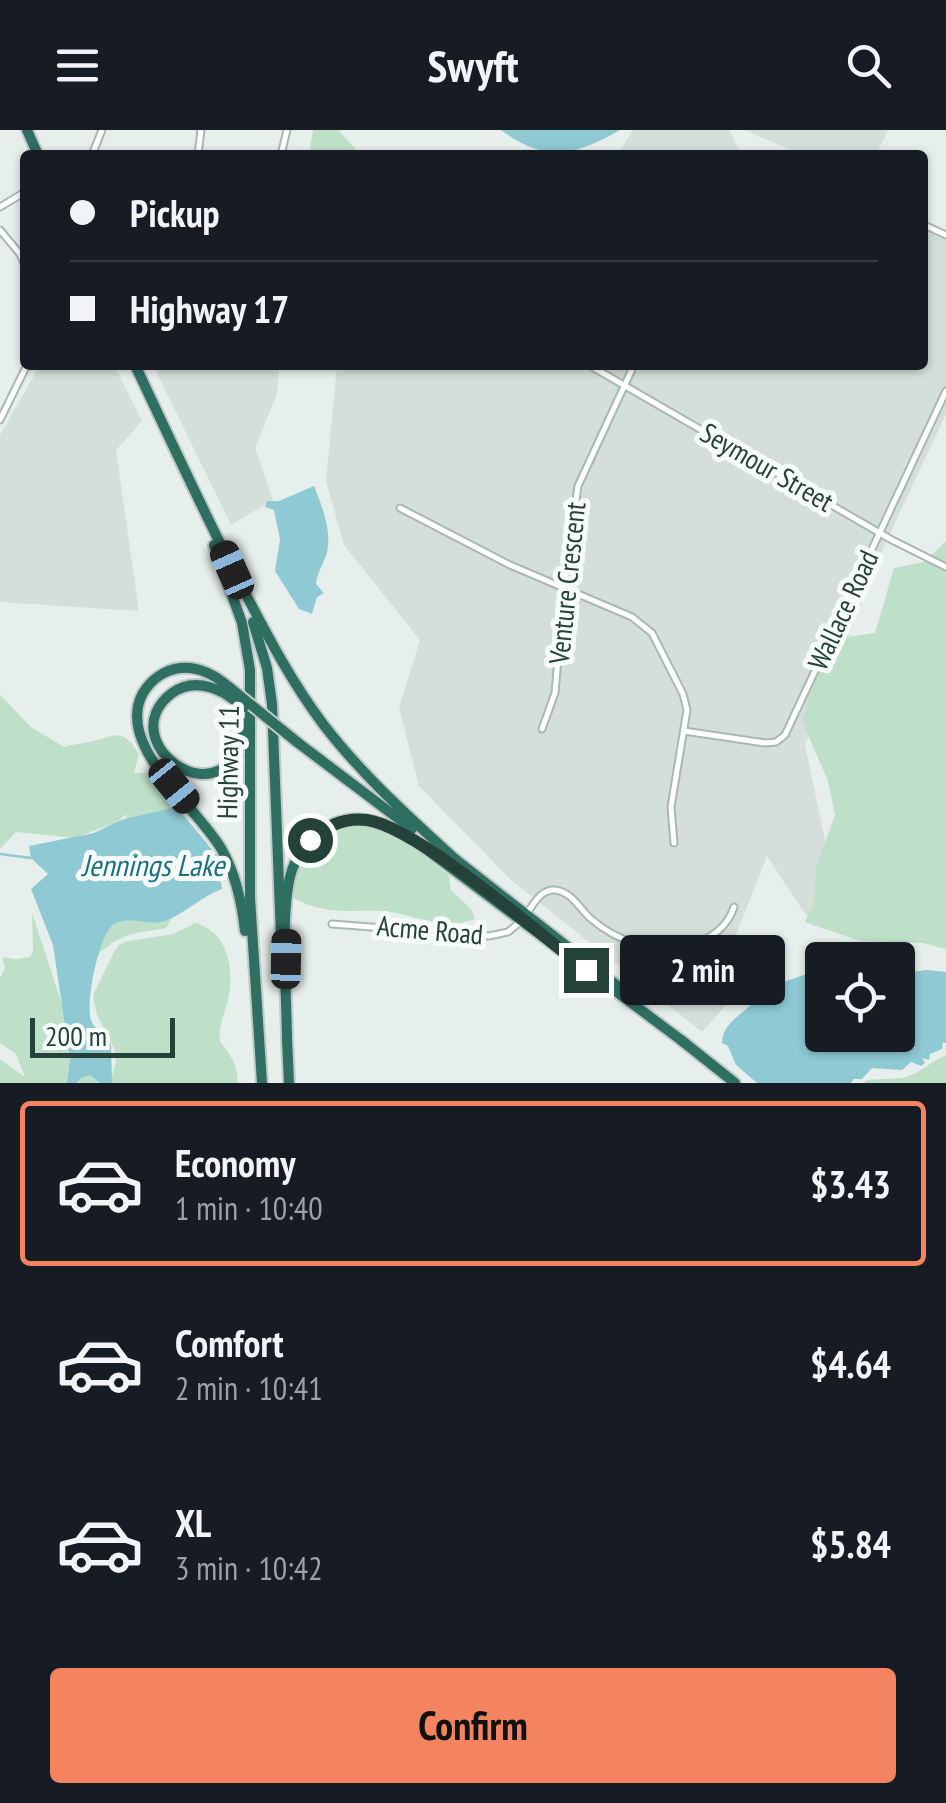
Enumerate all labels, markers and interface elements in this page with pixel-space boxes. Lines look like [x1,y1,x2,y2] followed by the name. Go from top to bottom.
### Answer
[428,36,519,94] text: Swyft
[50,38,105,93] icon: menu
[841,38,896,93] icon: search
[130,188,220,237] text: Pickup
[130,284,289,333] text: Highway 17
[694,414,841,520] street label: Seymour Street
[539,500,593,667] street label: Venture Crescent
[206,536,258,604] car
[799,544,886,676] street label: Wallace Road
[208,705,247,819] street label: Highway 11
[143,753,205,819] car
[288,818,333,863] route start
[81,845,226,884] water label: Jennings Lake
[375,906,485,953] street label: Acme Road
[270,929,302,989] car
[621,935,786,1005] callout: 2 min
[805,942,915,1052] map controls
[805,942,915,1052] button: locate
[564,948,609,993] route end
[670,949,735,991] text: 2 min
[30,1013,175,1058] scale bar
[45,1017,107,1054] text: 200 m
[175,1138,295,1187] text: Economy
[55,1139,145,1229] icon: car
[810,1159,891,1208] text: $3.43
[175,1187,323,1229] text: 1 min · 10:40
[175,1318,284,1367] text: Comfort
[55,1319,145,1409] icon: car
[810,1339,891,1388] text: $4.64
[175,1367,323,1409] text: 2 min · 10:41
[175,1498,211,1547] text: XL
[55,1499,145,1589] icon: car
[810,1519,891,1568] text: $5.84
[175,1547,323,1589] text: 3 min · 10:42
[50,1668,896,1783] button: Confirm

